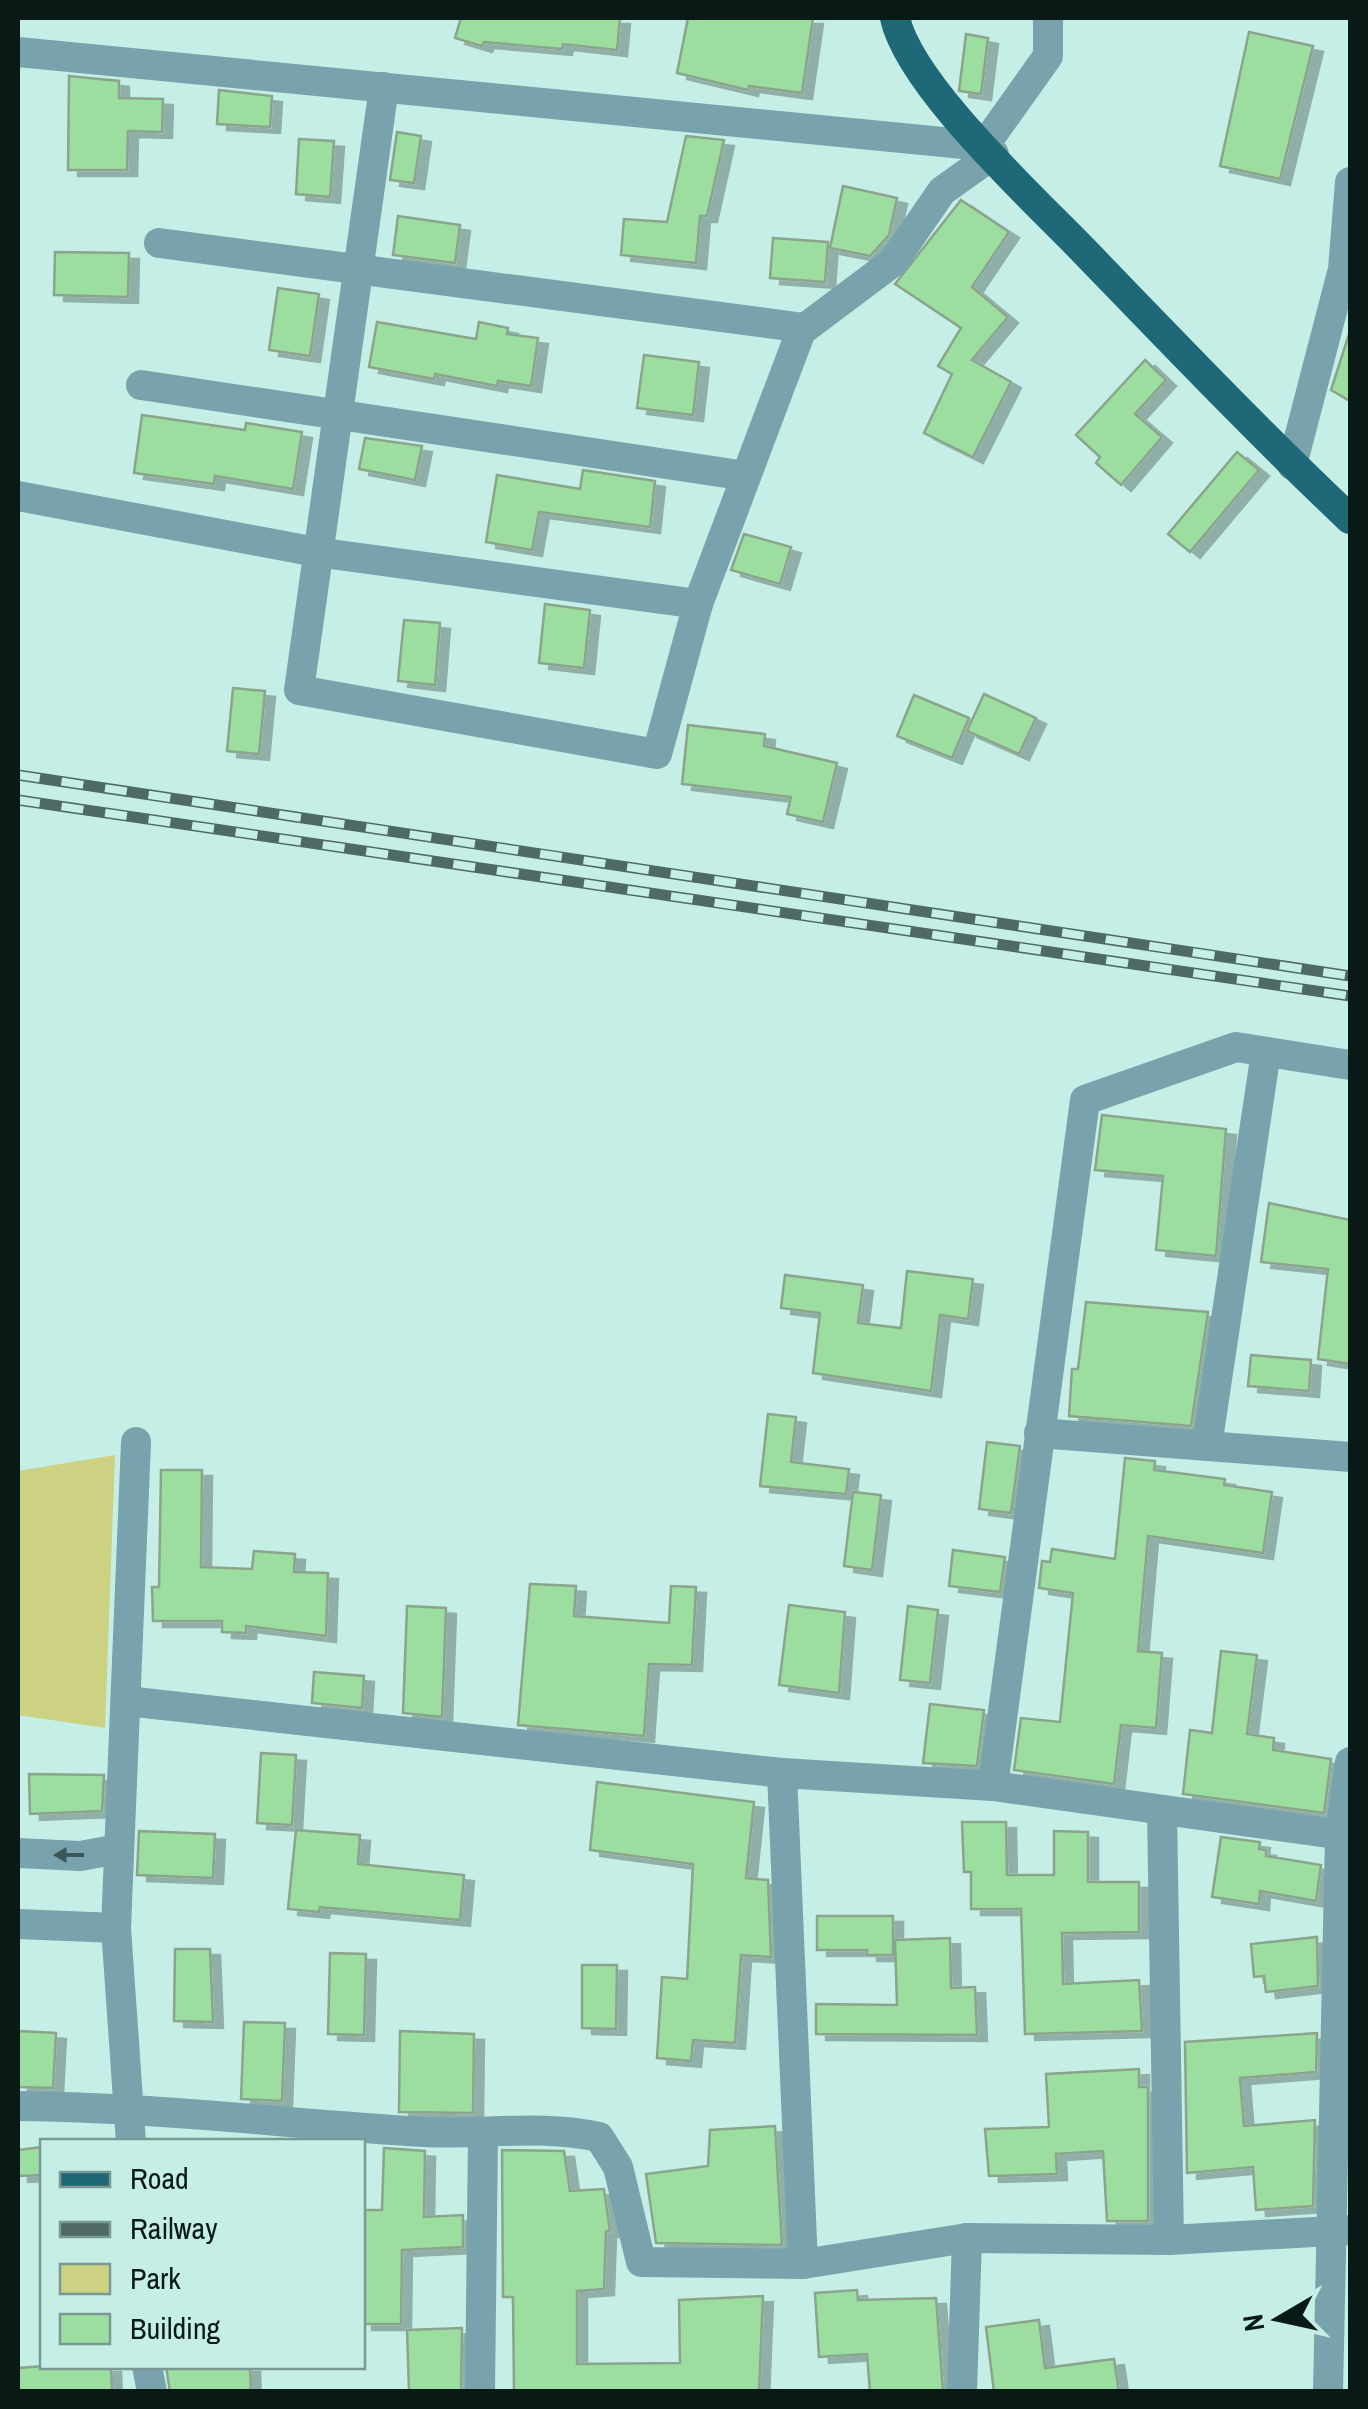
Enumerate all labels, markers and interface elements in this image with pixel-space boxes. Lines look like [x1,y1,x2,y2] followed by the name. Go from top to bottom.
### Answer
[52,1847,84,1863] one-way arrow
[40,2139,365,2369] legend
[130,2158,189,2198] text: Road
[130,2208,218,2248] text: Railway
[130,2258,181,2298] text: Park
[1228,2269,1328,2369] north arrow
[130,2308,221,2348] text: Building
[1233,2312,1273,2334] text: N

